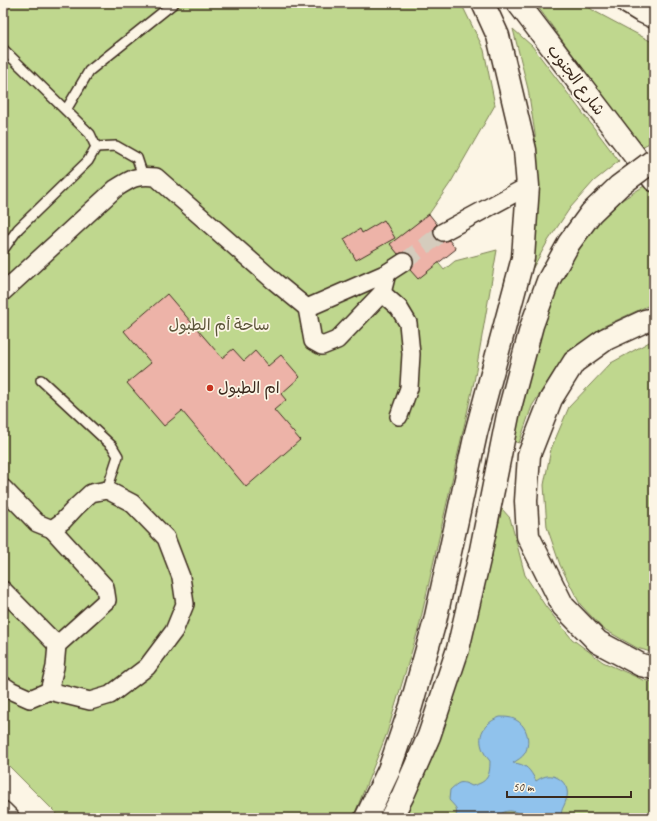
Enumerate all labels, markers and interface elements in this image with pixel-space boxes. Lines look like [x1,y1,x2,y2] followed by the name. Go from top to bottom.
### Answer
[542,41,609,120] street label: شارع الجنوب
[168,315,270,337] park label: ساحة أم الطبول
[218,378,280,400] place label: ام الطبول
[205,383,215,393] marker: ام الطبول
[507,773,631,799] scale bar
[513,779,535,795] text: 50 m

